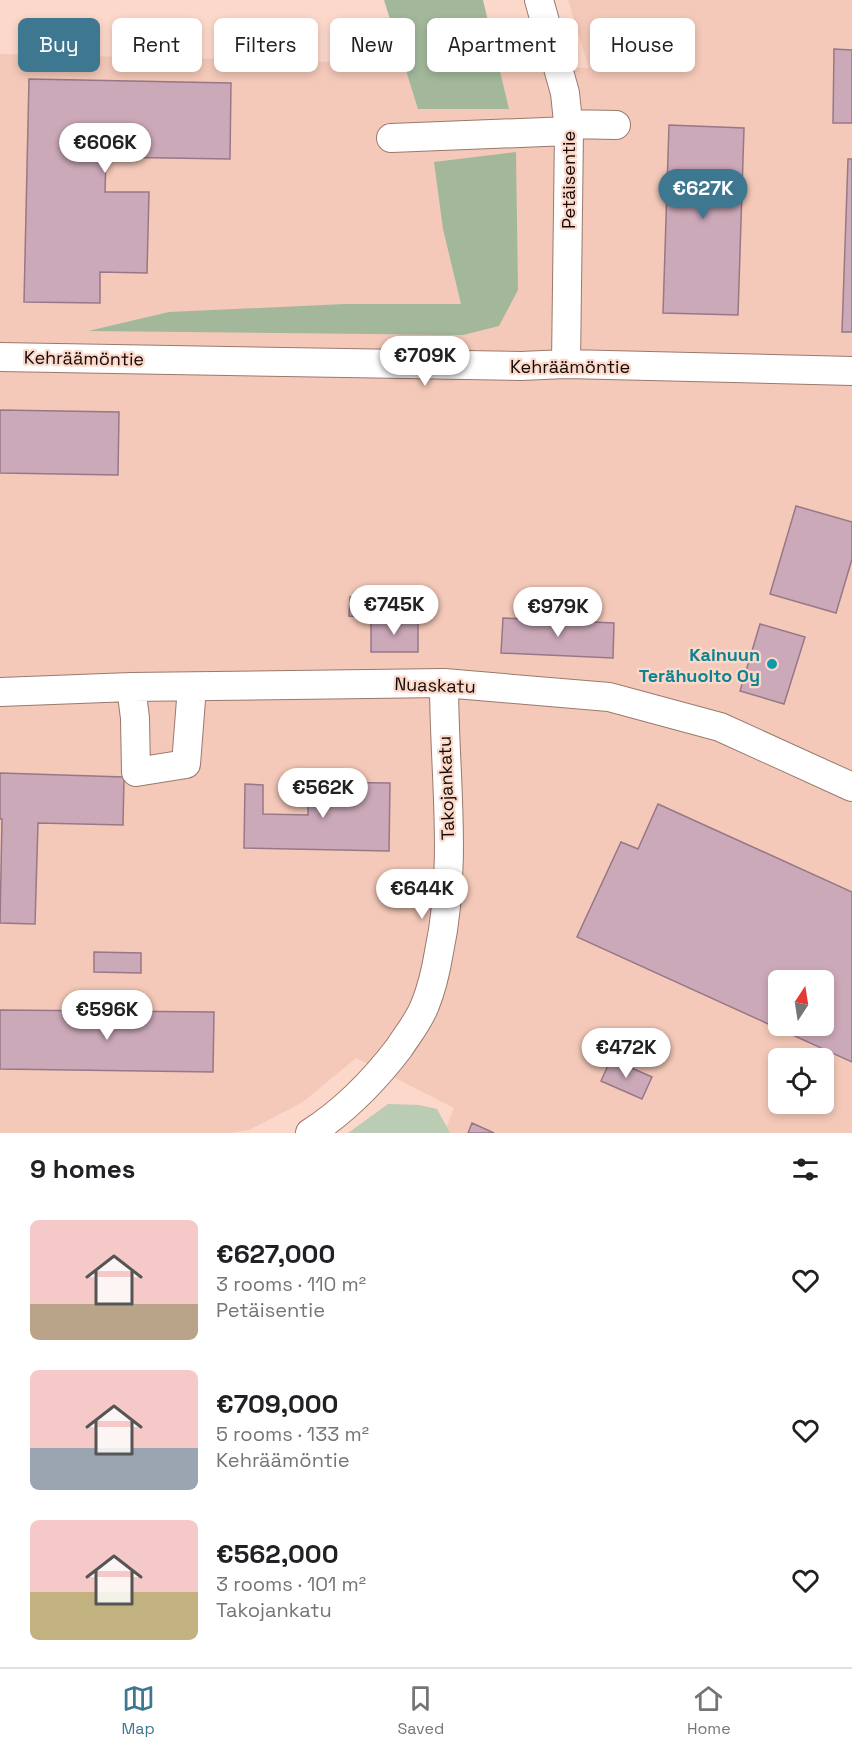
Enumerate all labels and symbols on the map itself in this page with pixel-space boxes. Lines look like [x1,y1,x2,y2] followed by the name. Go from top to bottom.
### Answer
[63,123,147,174] pin: €606K
[557,131,580,229] street label: Petäisentie
[661,169,745,220] pin: €627K
[383,336,467,387] pin: €709K
[24,345,144,371] street label: Kehräämöntie
[510,355,630,378] street label: Kehräämöntie
[352,585,436,636] pin: €745K
[516,587,600,638] pin: €979K
[639,643,760,687] place label: Kainuun Terähuolto Oy
[765,657,779,671] marker: Kainuun Terähuolto Oy
[394,672,476,698] street label: Nuaskatu
[433,736,459,840] street label: Takojankatu
[281,768,365,819] pin: €562K
[380,869,464,920] pin: €644K
[768,970,834,1036] north arrow
[65,990,149,1041] pin: €596K
[584,1028,668,1079] pin: €472K

